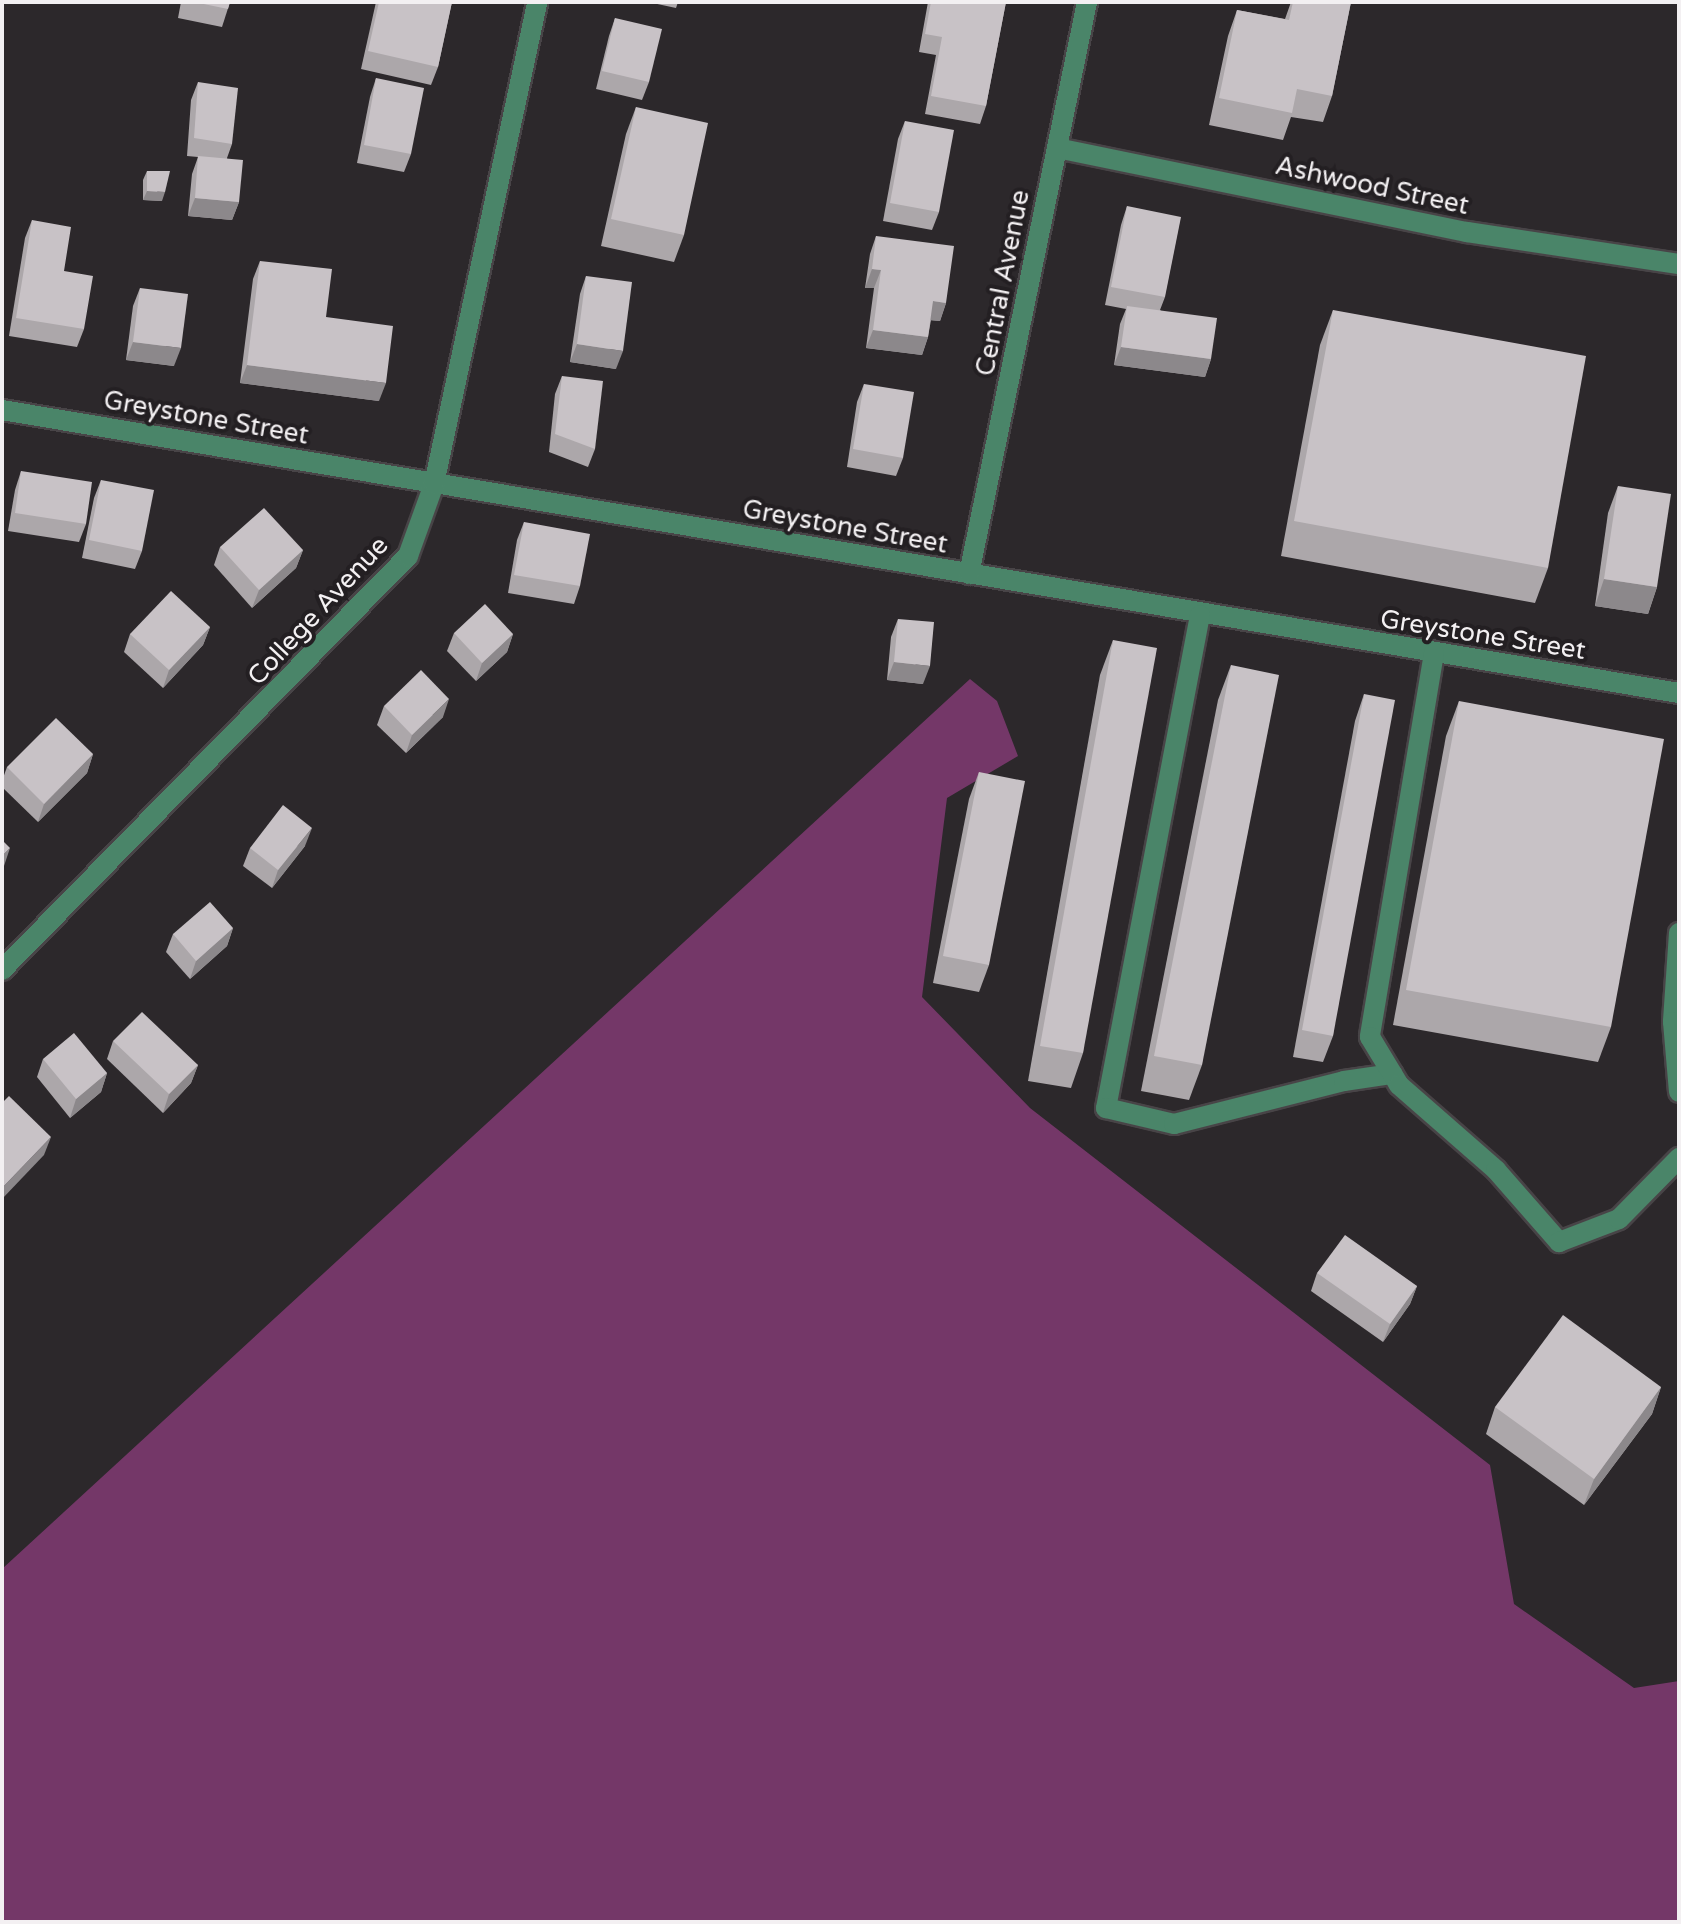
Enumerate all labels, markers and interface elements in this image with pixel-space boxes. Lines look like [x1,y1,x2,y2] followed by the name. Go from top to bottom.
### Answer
[1272,150,1472,222] street label: Ashwood Street
[970,187,1036,379] street label: Central Avenue
[101,385,311,451] street label: Greystone Street
[740,494,950,560] street label: Greystone Street
[241,530,395,692] street label: College Avenue
[1378,603,1588,667] street label: Greystone Street

